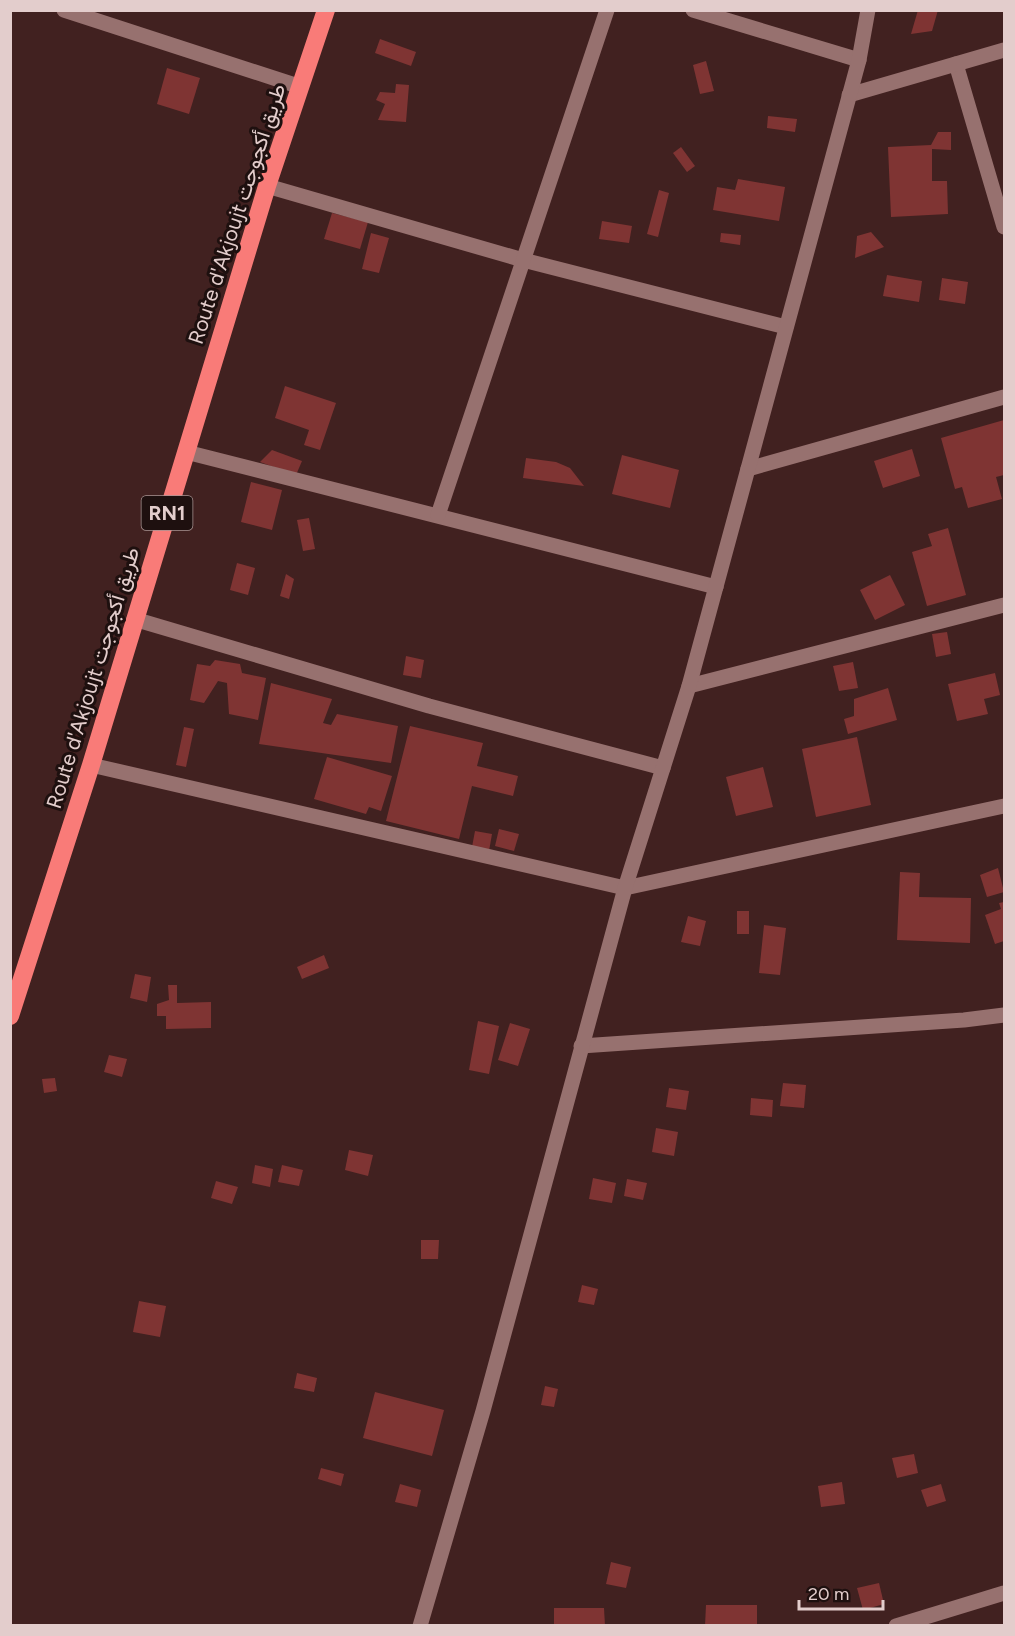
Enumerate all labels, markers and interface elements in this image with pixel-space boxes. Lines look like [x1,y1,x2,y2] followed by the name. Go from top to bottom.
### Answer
[183,81,291,347] street label: Route d'Akjoujt طريق أكجوجت
[142,496,192,530] road number: RN1
[41,544,145,812] street label: Route d'Akjoujt طريق أكجوجت
[799,1573,883,1611] scale bar
[808,1583,849,1605] text: 20 m

